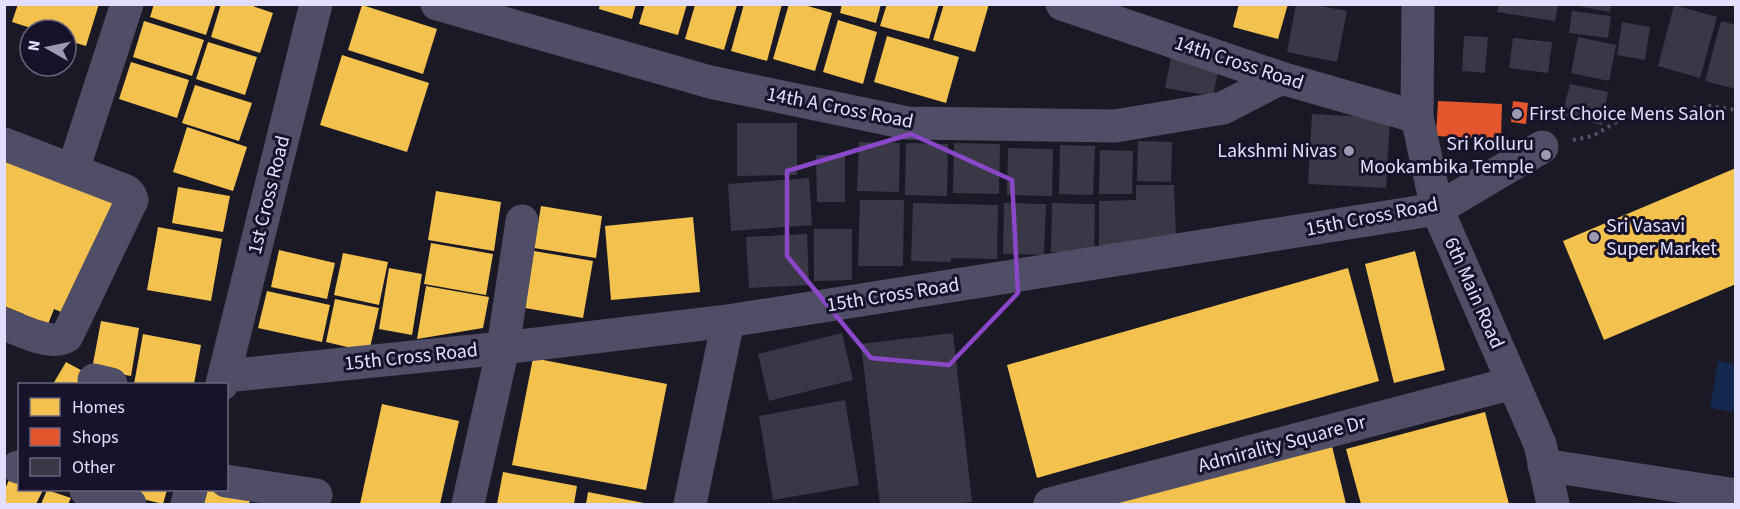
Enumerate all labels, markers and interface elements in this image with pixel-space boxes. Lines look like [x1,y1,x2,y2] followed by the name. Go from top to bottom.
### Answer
[18,18,78,78] north arrow
[1171,29,1307,97] street label: 14th Cross Road
[22,39,46,53] text: N
[764,80,916,136] street label: 14th A Cross Road
[1529,100,1726,128] place label: First Choice Mens Salon
[1510,107,1524,121] marker: First Choice Mens Salon
[1360,130,1534,181] place label: Sri Kolluru Mookambika Temple
[241,133,297,257] street label: 1st Cross Road
[1217,137,1337,165] place label: Lakshmi Nivas
[1342,144,1356,158] marker: Lakshmi Nivas
[1539,148,1553,162] marker: Sri Kolluru Mookambika Temple
[1303,190,1441,244] street label: 15th Cross Road
[1606,212,1717,263] place label: Sri Vasavi Super Market
[1587,230,1601,244] marker: Sri Vasavi Super Market
[1437,233,1511,353] street label: 6th Main Road
[825,271,961,319] street label: 15th Cross Road
[343,336,479,378] street label: 15th Cross Road
[18,383,228,491] legend
[72,395,125,420] text: Homes
[1195,408,1369,480] street label: Admirality Square Dr
[72,425,119,450] text: Shops
[72,455,116,480] text: Other

